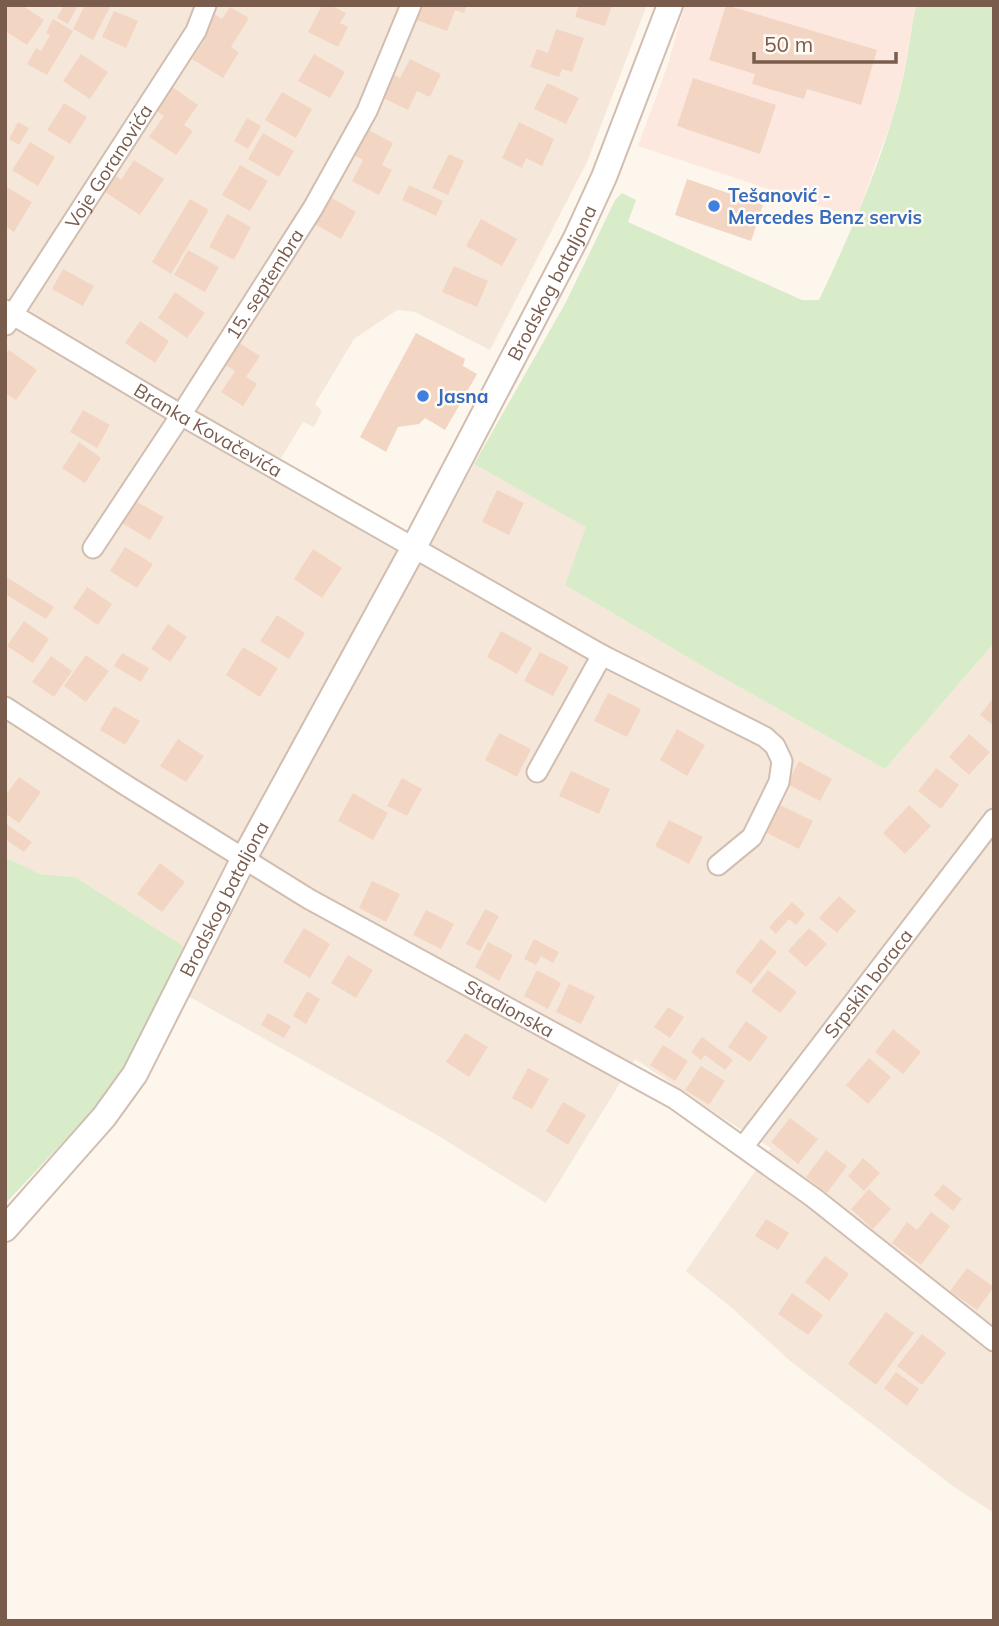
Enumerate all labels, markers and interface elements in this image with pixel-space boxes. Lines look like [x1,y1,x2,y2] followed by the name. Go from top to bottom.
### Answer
[754,21,896,65] scale bar
[764,31,813,57] text: 50 m
[60,100,157,233] street label: Voje Goranovića
[728,183,922,229] place label: Tešanović - Mercedes Benz servis
[706,198,722,214] marker: Tešanović - Mercedes Benz servis
[502,201,602,365] street label: Brodskog bataljona
[221,224,309,344] street label: 15. septembra
[130,378,286,482] street label: Branka Kovačevića
[437,384,488,408] place label: Jasna
[415,388,431,404] marker: Jasna
[174,817,274,981] street label: Brodskog bataljona
[819,924,918,1043] street label: Srpskih boraca
[461,974,558,1043] street label: Stadionska

